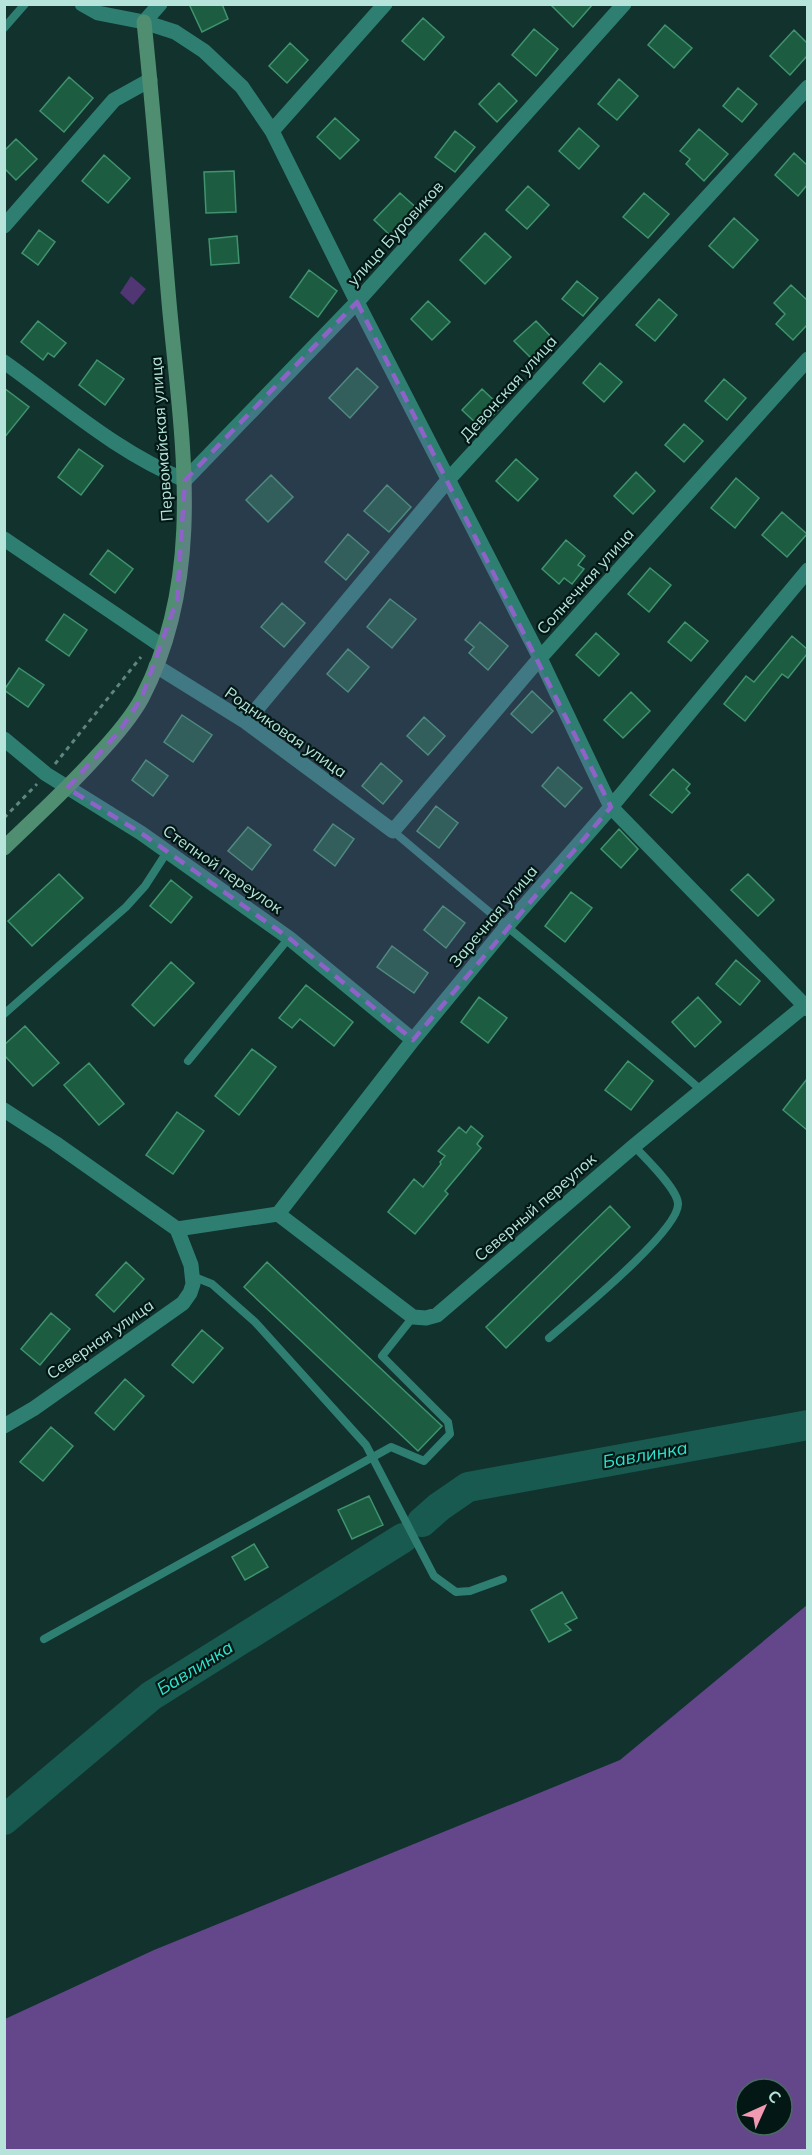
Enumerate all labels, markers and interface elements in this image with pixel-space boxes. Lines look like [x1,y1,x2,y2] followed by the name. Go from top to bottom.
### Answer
[343,176,448,290] street label: улица Буровиков
[455,331,561,445] street label: Девонская улица
[145,356,177,522] street label: Первомайская улица
[532,524,638,638] street label: Солнечная улица
[221,682,351,782] street label: Родниковая улица
[159,820,287,918] street label: Степной переулок
[445,861,541,971] street label: Заречная улица
[470,1148,600,1265] street label: Северный переулок
[43,1295,157,1383] street label: Северная улица
[601,1436,689,1473] water label: Бавлинка
[152,1635,237,1700] water label: Бавлинка
[734,2077,794,2137] north arrow
[764,2085,786,2107] text: С

